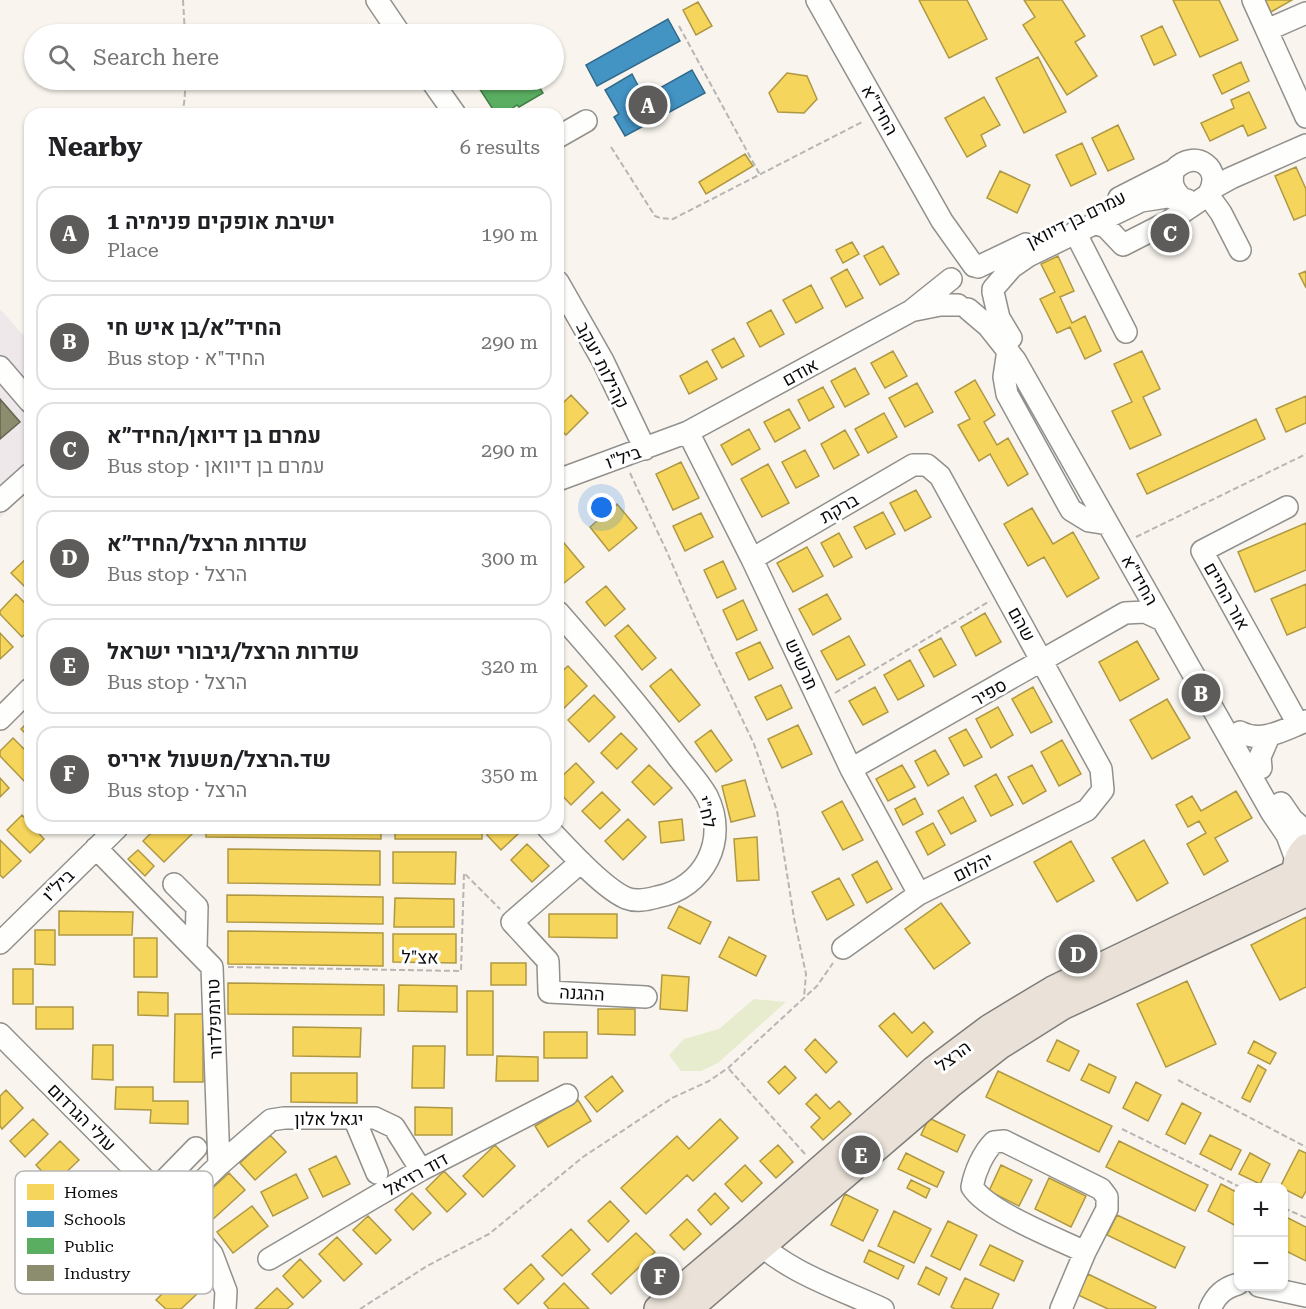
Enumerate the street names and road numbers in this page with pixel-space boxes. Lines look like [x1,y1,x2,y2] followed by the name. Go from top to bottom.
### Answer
[857,81,903,139] street label: החיד"א
[1023,186,1129,252] street label: עמרם בן דיוואן
[572,318,634,412] street label: קהילות יעקב
[778,354,822,390] street label: אודם
[602,441,644,473] street label: ביל"ו
[816,488,862,527] street label: ברקת
[1117,551,1163,609] street label: החיד"א
[1200,559,1254,633] street label: אור החיים
[1004,603,1040,645] street label: שהם
[781,635,823,693] street label: תרשיש
[968,674,1010,710] street label: ספיר
[693,794,721,830] street label: לח"י
[950,848,996,886] street label: יהלום
[38,864,79,905] street label: ביל"ו
[401,946,439,968] street label: אצ"ל
[202,978,226,1060] street label: טרומפלדור
[559,981,605,1005] street label: ההגנה
[931,1036,975,1076] street label: הרצל
[44,1079,120,1155] street label: עולי הגרדום
[294,1108,364,1129] street label: יגאל אלון
[380,1148,452,1200] street label: דוד רזיאל

